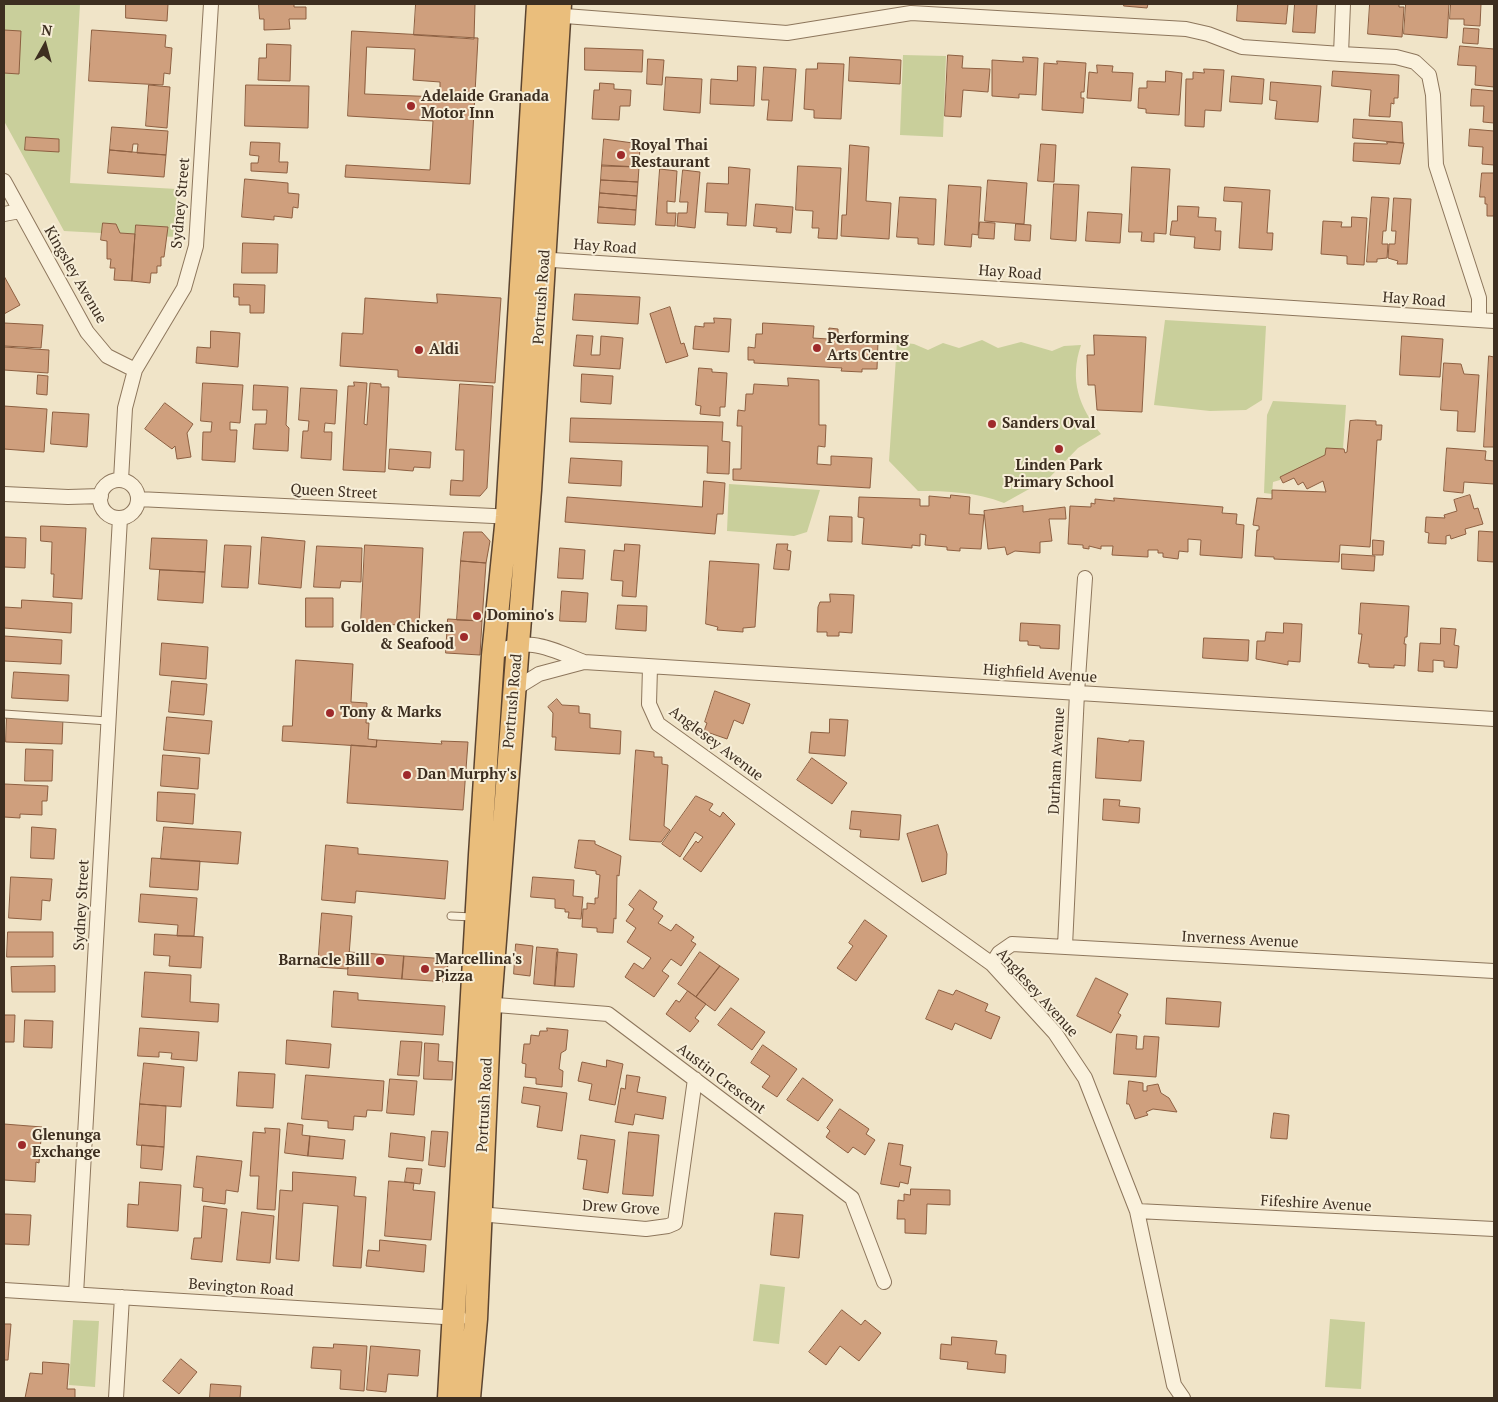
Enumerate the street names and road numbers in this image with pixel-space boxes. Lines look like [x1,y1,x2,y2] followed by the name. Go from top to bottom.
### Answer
[168,157,194,249] street label: Sydney Street
[40,223,110,327] street label: Kingsley Avenue
[573,236,637,258] street label: Hay Road
[530,249,554,345] street label: Portrush Road
[978,262,1042,284] street label: Hay Road
[1382,289,1446,311] street label: Hay Road
[290,481,378,503] street label: Queen Street
[500,653,526,749] street label: Portrush Road
[982,661,1098,687] street label: Highfield Avenue
[665,703,767,785] street label: Anglesey Avenue
[1045,707,1069,815] street label: Durham Avenue
[71,859,93,951] street label: Sydney Street
[1181,928,1299,952] street label: Inverness Avenue
[992,945,1082,1041] street label: Anglesey Avenue
[673,1040,769,1118] street label: Austin Crescent
[474,1057,496,1153] street label: Portrush Road
[1260,1192,1372,1216] street label: Fifeshire Avenue
[582,1197,660,1219] street label: Drew Grove
[188,1275,294,1301] street label: Bevington Road

